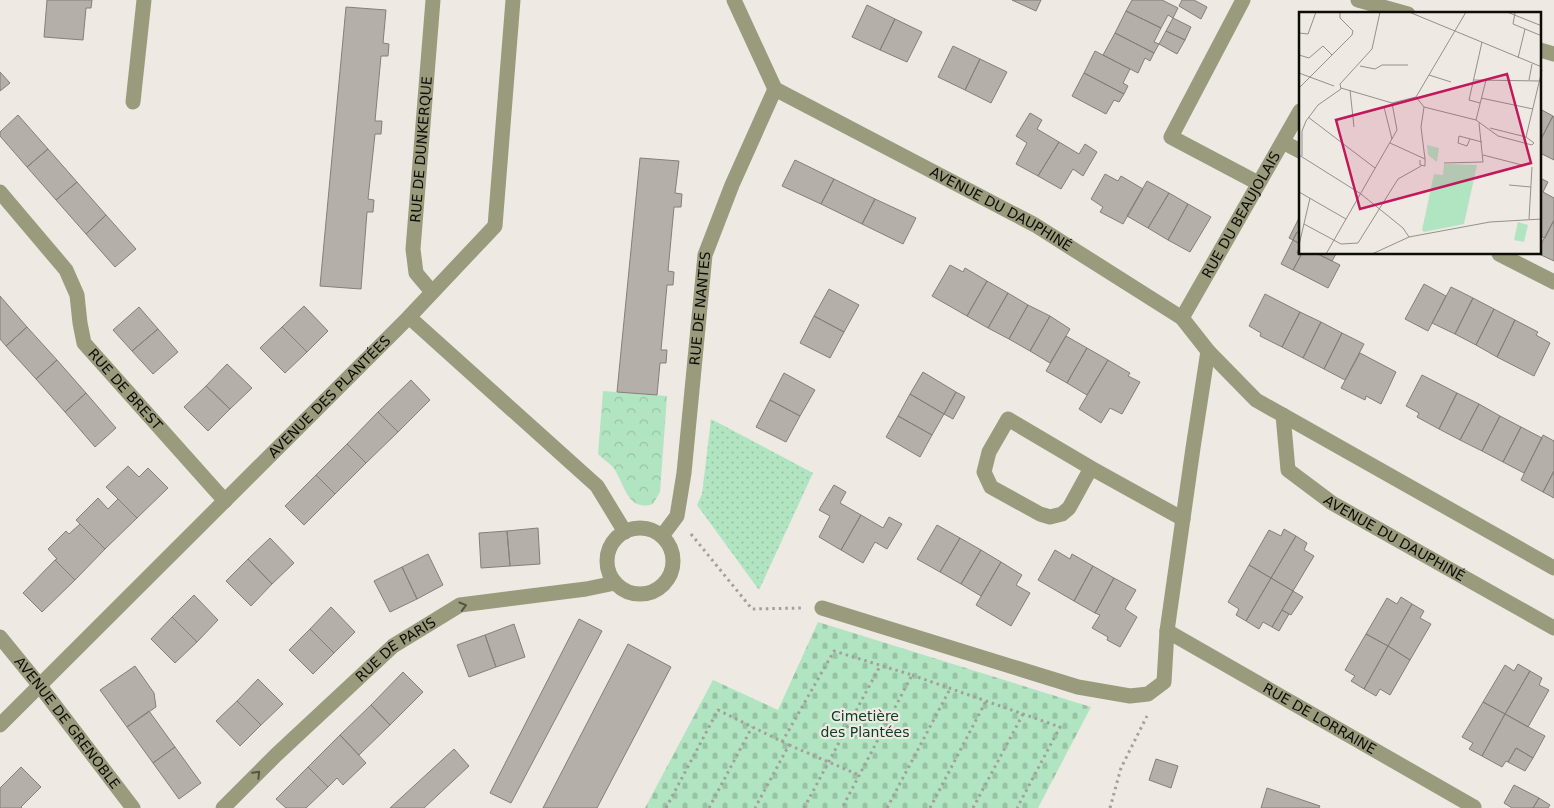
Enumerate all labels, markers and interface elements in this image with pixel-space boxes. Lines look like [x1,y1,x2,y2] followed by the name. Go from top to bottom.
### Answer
[1299,12,1542,255] inset map
[407,76,435,223] street label: RUE DE DUNKERQUE
[1199,148,1283,281] street label: RUE DU BEAUJOLAIS
[927,164,1075,254] street label: AVENUE DU DAUPHINÉ
[686,251,713,366] street label: RUE DE NANTES
[265,332,394,461] street label: AVENUE DES PLANTÉES
[85,345,166,433] street label: RUE DE BREST
[1321,492,1468,584] street label: AVENUE DU DAUPHINÉ
[459,601,467,612] one-way arrow
[352,614,439,685] street label: RUE DE PARIS
[11,653,123,792] street label: AVENUE DE GRENOBLE
[1260,680,1379,757] street label: RUE DE LORRAINE
[820,708,910,740] park label: Cimetière des Plantées
[252,770,261,779] one-way arrow

